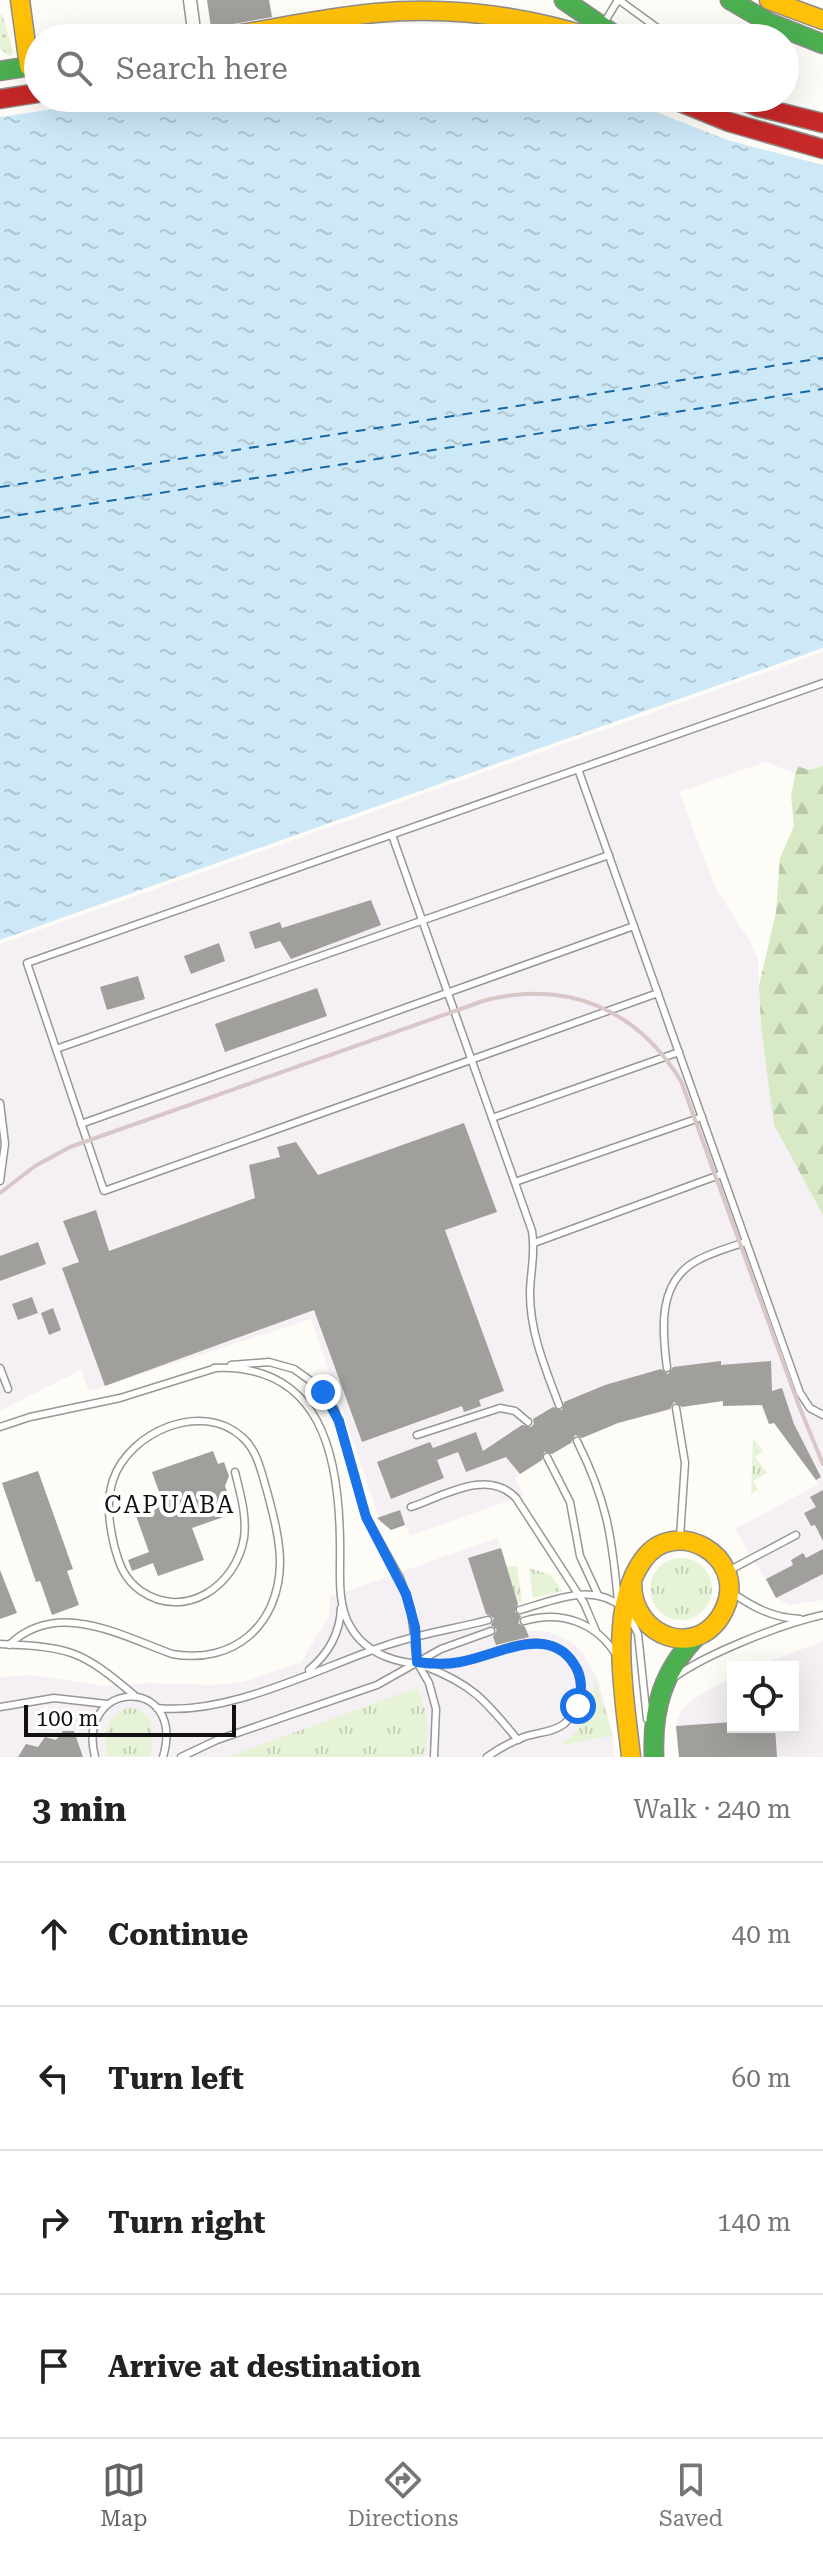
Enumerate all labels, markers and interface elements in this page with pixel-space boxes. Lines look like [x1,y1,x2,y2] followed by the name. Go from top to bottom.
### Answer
[24,24,799,112] search box
[52,46,96,90] icon: search
[116,51,288,86] text: Search here
[305,1374,341,1410] route end
[104,1491,236,1519] district label: CAPUABA
[727,1661,799,1733] map controls
[727,1661,799,1733] button: locate
[560,1688,596,1724] route start
[24,1701,236,1737] scale bar
[36,1706,99,1731] text: 100 m
[32,1789,127,1829] text: 3 min
[633,1794,791,1824] text: Walk · 240 m
[32,1912,76,1956] icon: ahead
[108,1917,248,1952] text: Continue
[732,1919,791,1949] text: 40 m
[32,2056,76,2100] icon: left
[108,2061,244,2096] text: Turn left
[732,2063,791,2093] text: 60 m
[32,2200,76,2244] icon: right
[108,2205,265,2240] text: Turn right
[717,2207,791,2237] text: 140 m
[32,2344,76,2388] icon: arrive
[108,2349,421,2384] text: Arrive at destination
[100,2458,147,2531] tab: Map
[348,2458,458,2531] tab: Directions
[659,2458,723,2531] tab: Saved

